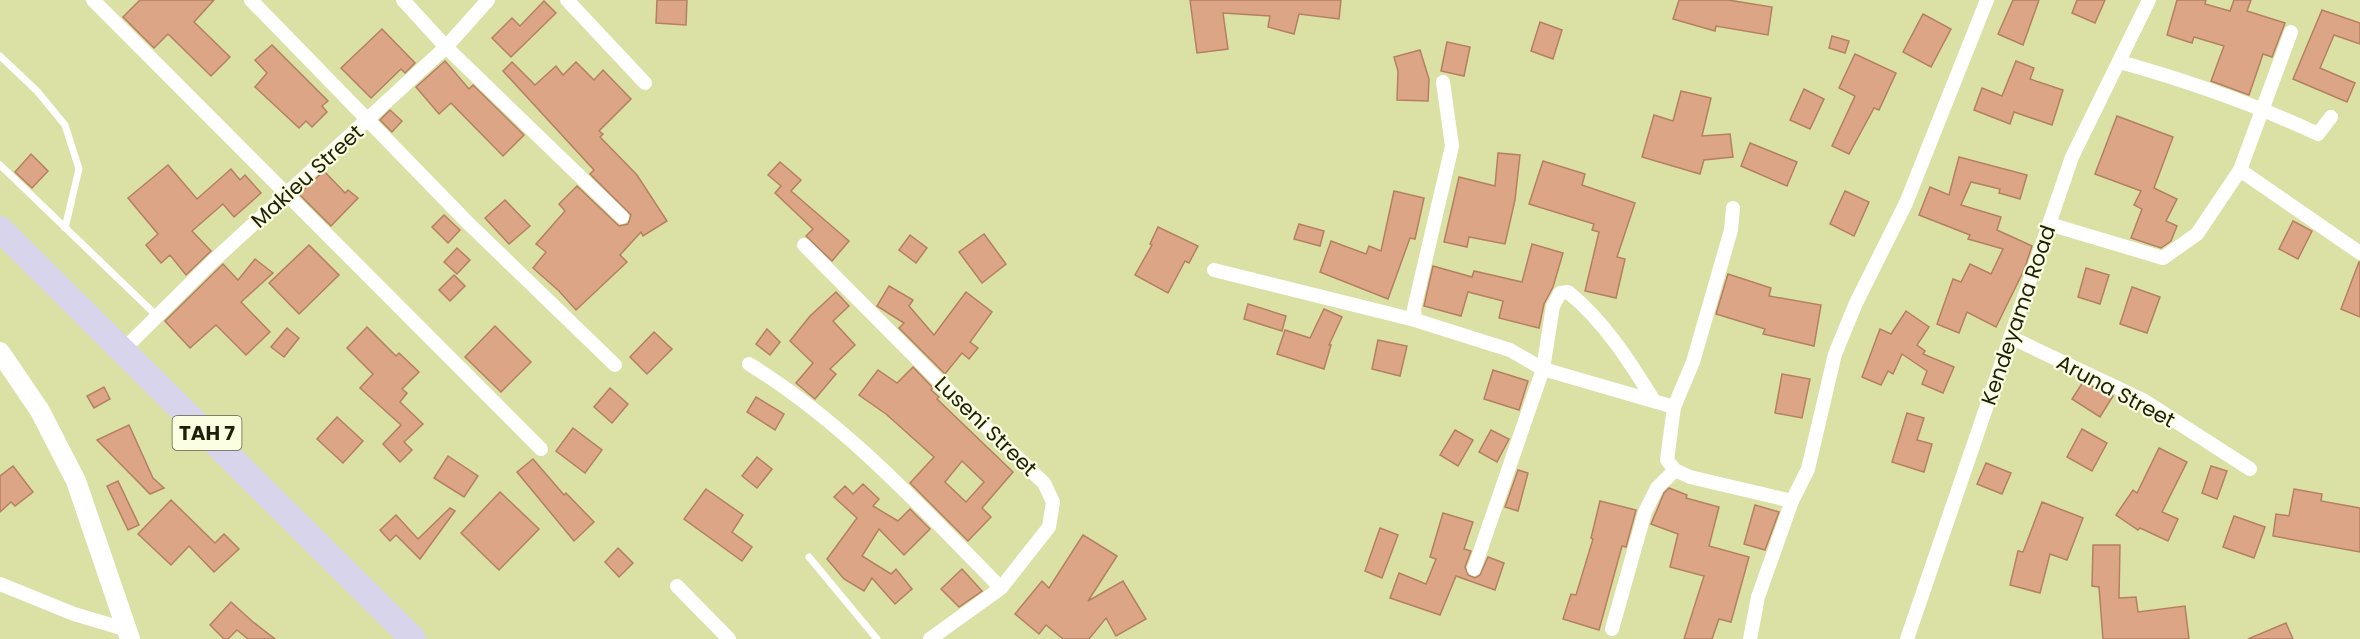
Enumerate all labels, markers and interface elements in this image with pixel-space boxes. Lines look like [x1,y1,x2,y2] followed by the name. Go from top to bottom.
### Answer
[245,118,369,234] street label: Makieu Street
[1974,221,2062,409] street label: Kendeyama Road
[2052,348,2180,434] street label: Aruna Street
[928,370,1044,482] street label: Luseni Street
[172,416,242,450] road number: TAH 7

